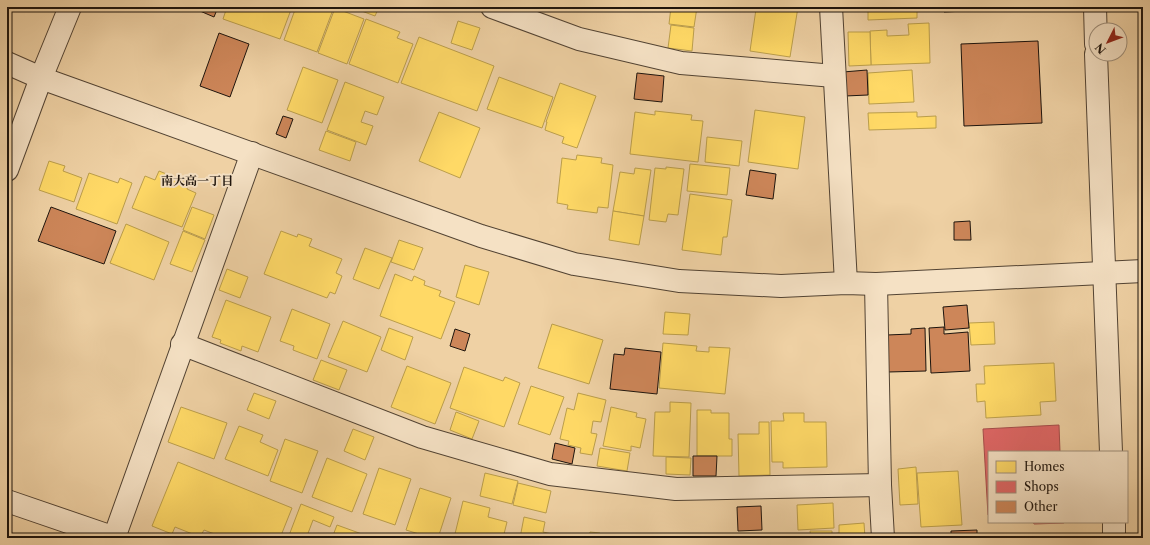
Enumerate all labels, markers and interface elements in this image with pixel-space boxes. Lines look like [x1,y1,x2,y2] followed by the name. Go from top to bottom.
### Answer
[1088,22,1128,62] north arrow
[1092,40,1109,57] text: N
[161,173,233,188] district label: 南大高一丁目
[988,451,1128,523] legend
[1024,459,1064,474] text: Homes
[1024,479,1059,494] text: Shops
[1024,499,1058,514] text: Other

